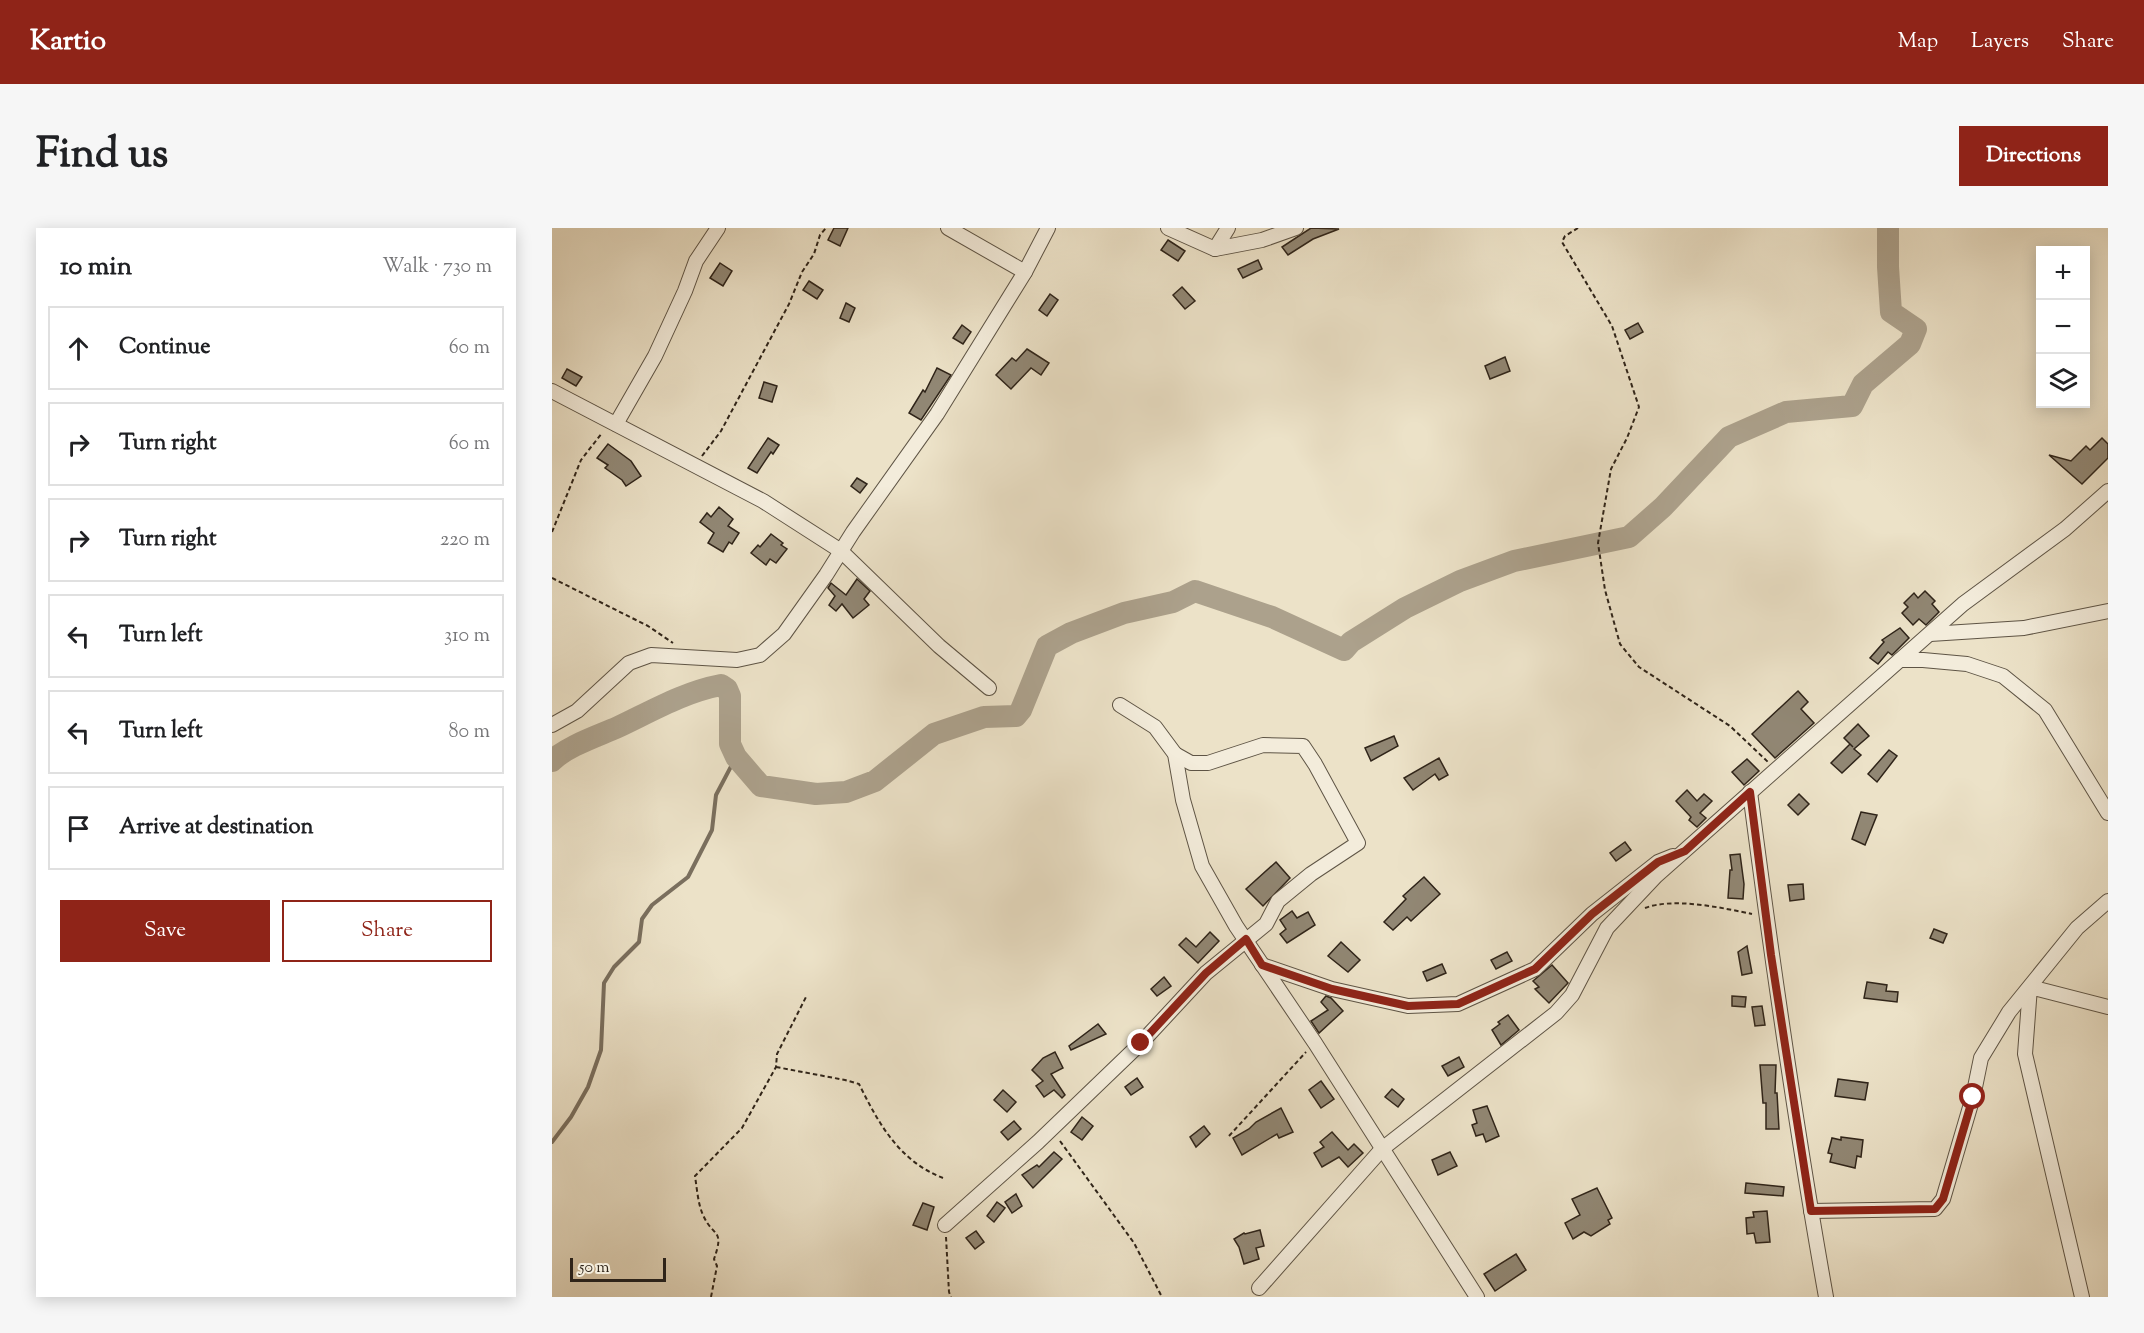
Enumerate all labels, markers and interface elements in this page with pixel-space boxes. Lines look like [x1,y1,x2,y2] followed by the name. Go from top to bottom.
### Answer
[30,22,106,62] text: Kartio
[1898,27,1938,57] text: Map
[1971,27,2029,57] text: Layers
[2062,27,2114,57] text: Share
[36,126,168,186] text: Find us
[1959,126,2108,186] button: Directions
[2036,246,2090,408] map controls
[2036,246,2090,300] button: +
[60,249,132,286] text: 10 min
[382,253,492,282] text: Walk · 730 m
[2036,300,2090,354] button: −
[62,332,95,365] icon: ahead
[119,332,210,364] text: Continue
[449,334,490,363] text: 60 m
[2036,354,2090,408] button: layers
[62,428,95,461] icon: right
[119,428,216,460] text: Turn right
[449,430,490,459] text: 60 m
[62,524,95,557] icon: right
[119,524,216,556] text: Turn right
[440,526,490,555] text: 220 m
[62,620,95,653] icon: left
[119,620,202,652] text: Turn left
[444,622,490,651] text: 310 m
[62,716,95,749] icon: left
[119,716,202,748] text: Turn left
[449,718,490,747] text: 80 m
[62,812,95,845] icon: arrive
[119,812,314,844] text: Arrive at destination
[60,900,270,962] button: Save
[282,900,492,962] button: Share
[1127,1029,1153,1055] route end
[1959,1083,1985,1109] route start
[570,1255,666,1282] scale bar
[579,1257,610,1280] text: 50 m

